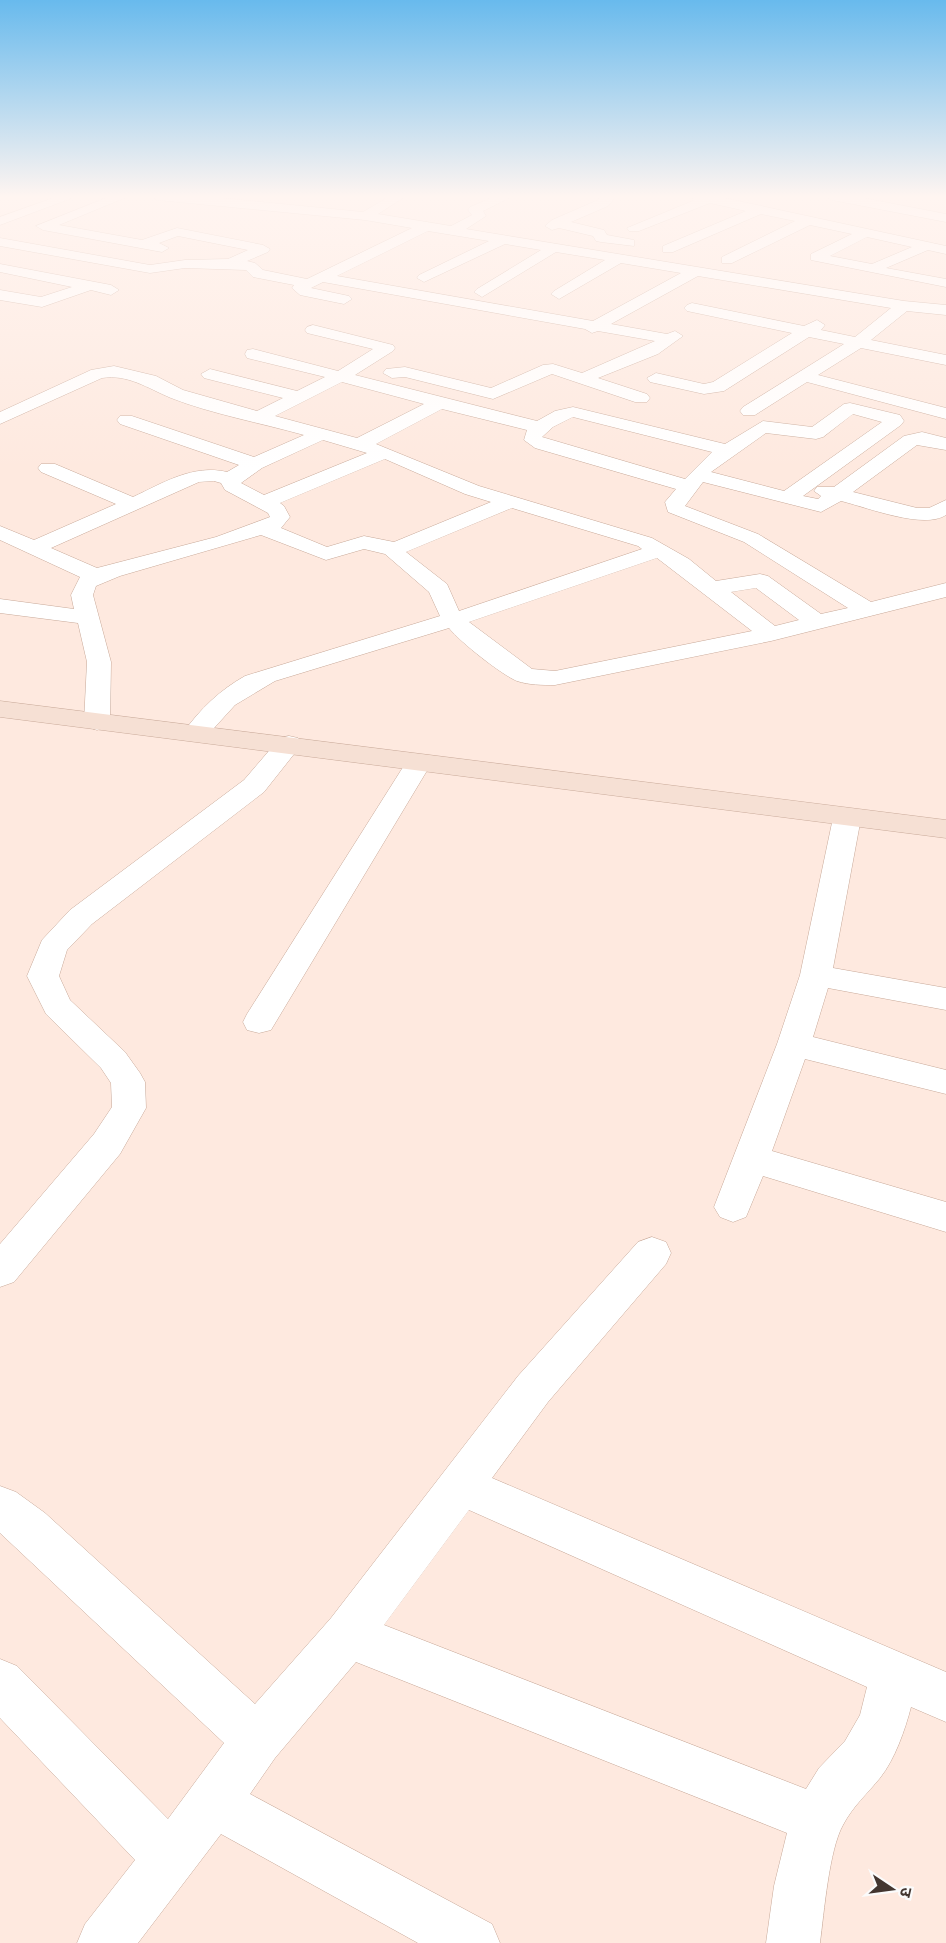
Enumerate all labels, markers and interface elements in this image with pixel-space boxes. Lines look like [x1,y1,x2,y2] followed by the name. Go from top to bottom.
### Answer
[862,1859,922,1919] north arrow
[895,1885,917,1900] text: उ

